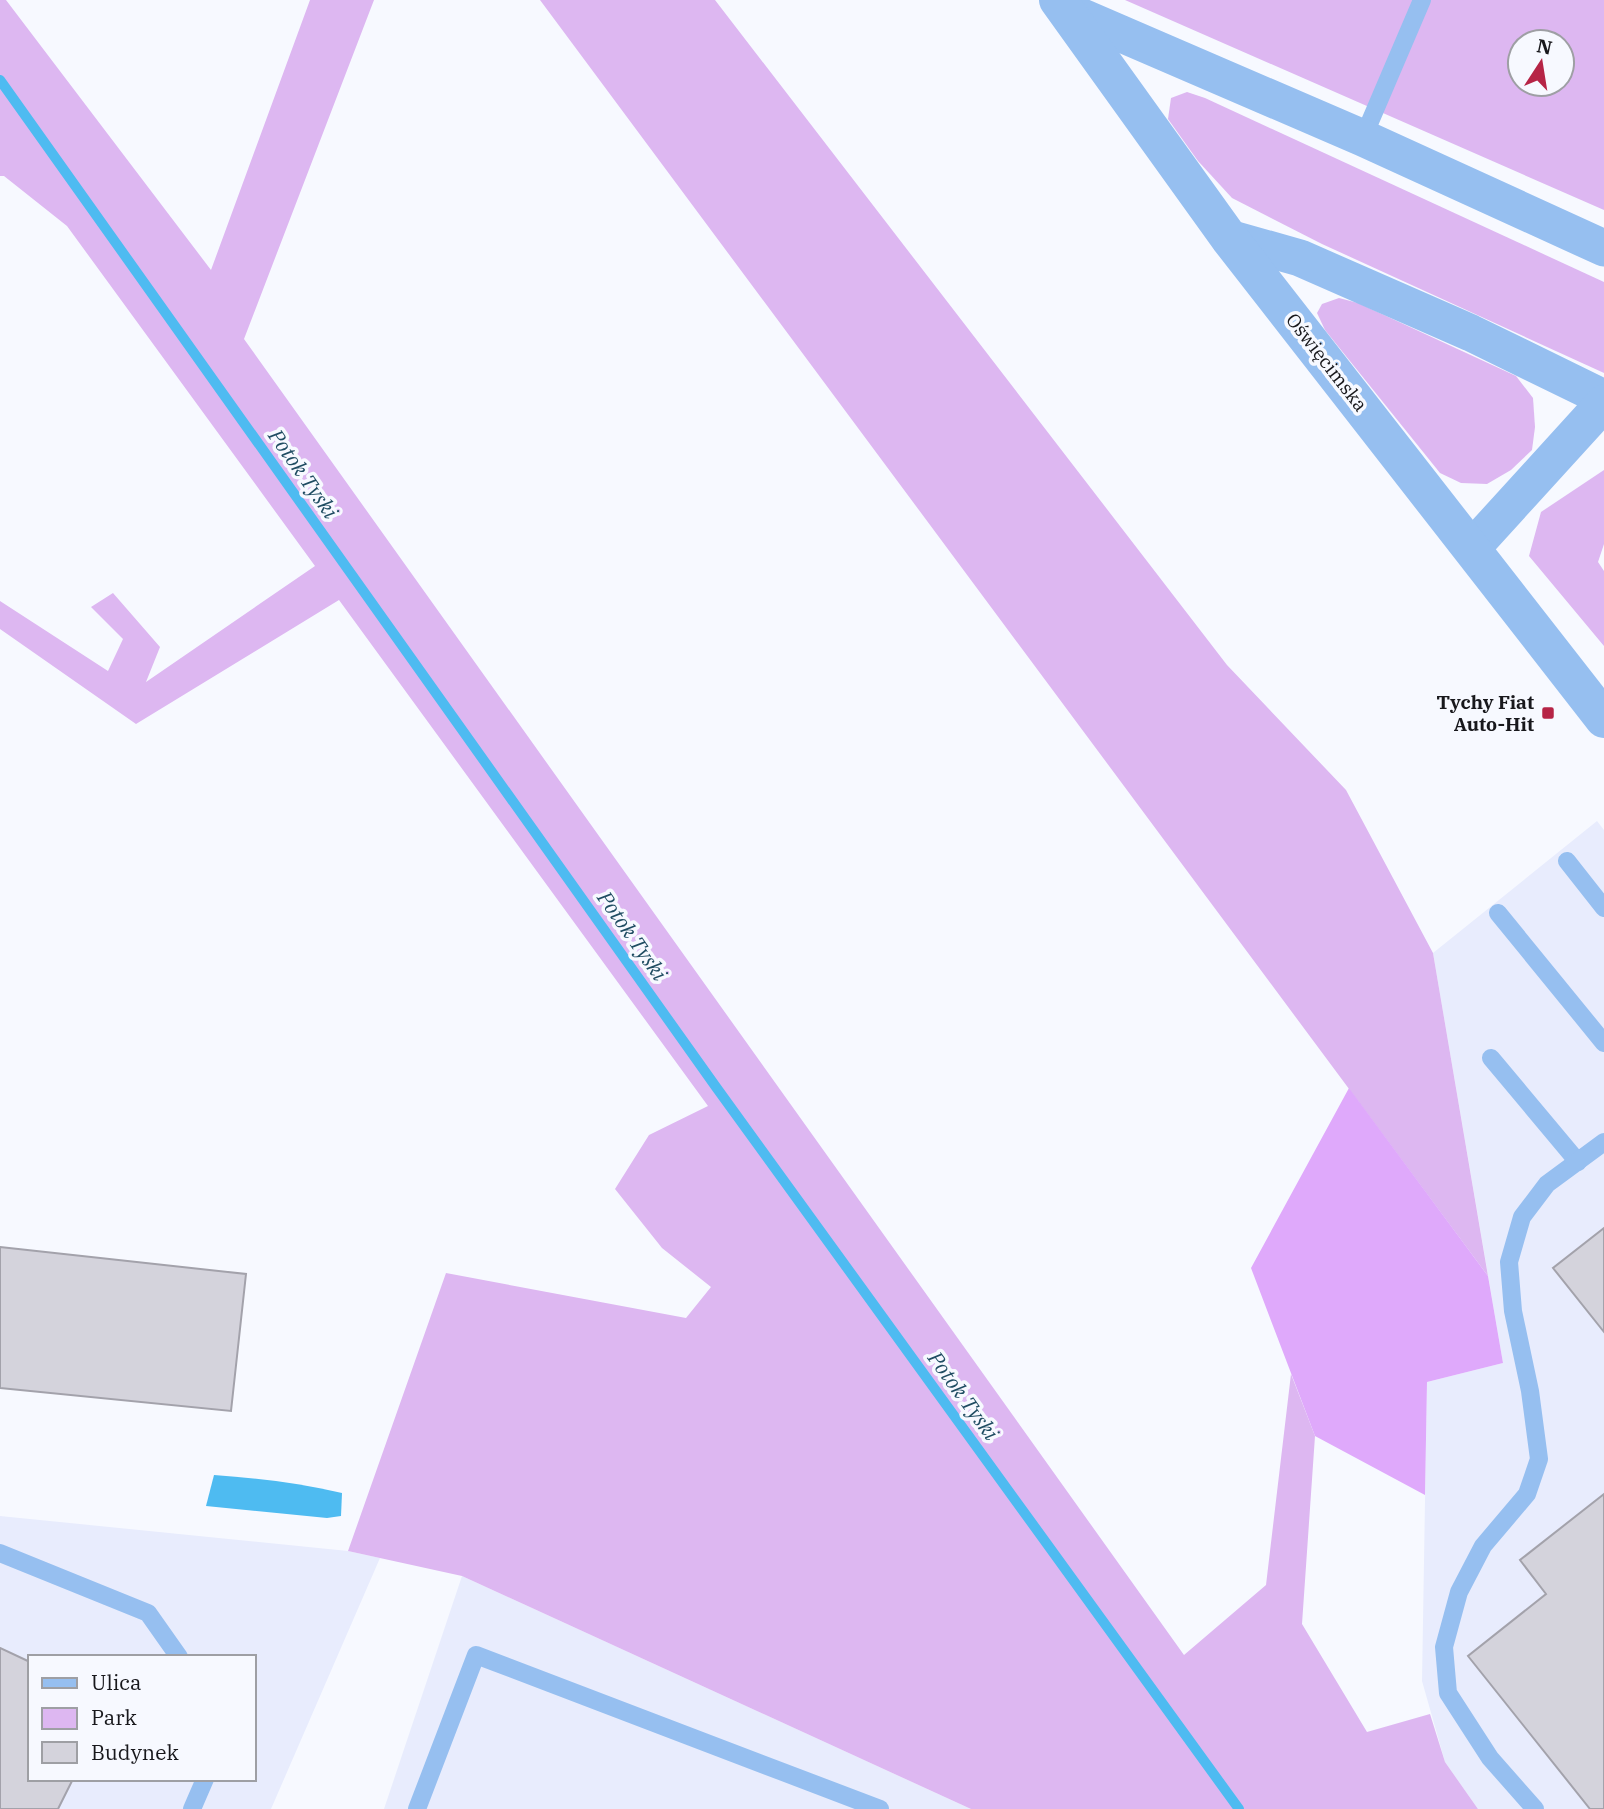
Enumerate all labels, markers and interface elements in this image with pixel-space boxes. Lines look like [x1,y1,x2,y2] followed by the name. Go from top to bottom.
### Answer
[1506,28,1576,98] north arrow
[1535,33,1554,60] text: N
[1281,308,1373,416] street label: Oświęcimska
[262,422,345,524] water label: Potok Tyski
[1436,690,1534,736] place label: Tychy Fiat Auto-Hit
[1540,705,1556,721] marker: Tychy Fiat Auto-Hit
[591,884,674,986] water label: Potok Tyski
[922,1345,1006,1446] water label: Potok Tyski
[28,1655,256,1781] legend
[91,1668,142,1696] text: Ulica
[91,1703,138,1731] text: Park
[91,1738,180,1766] text: Budynek

